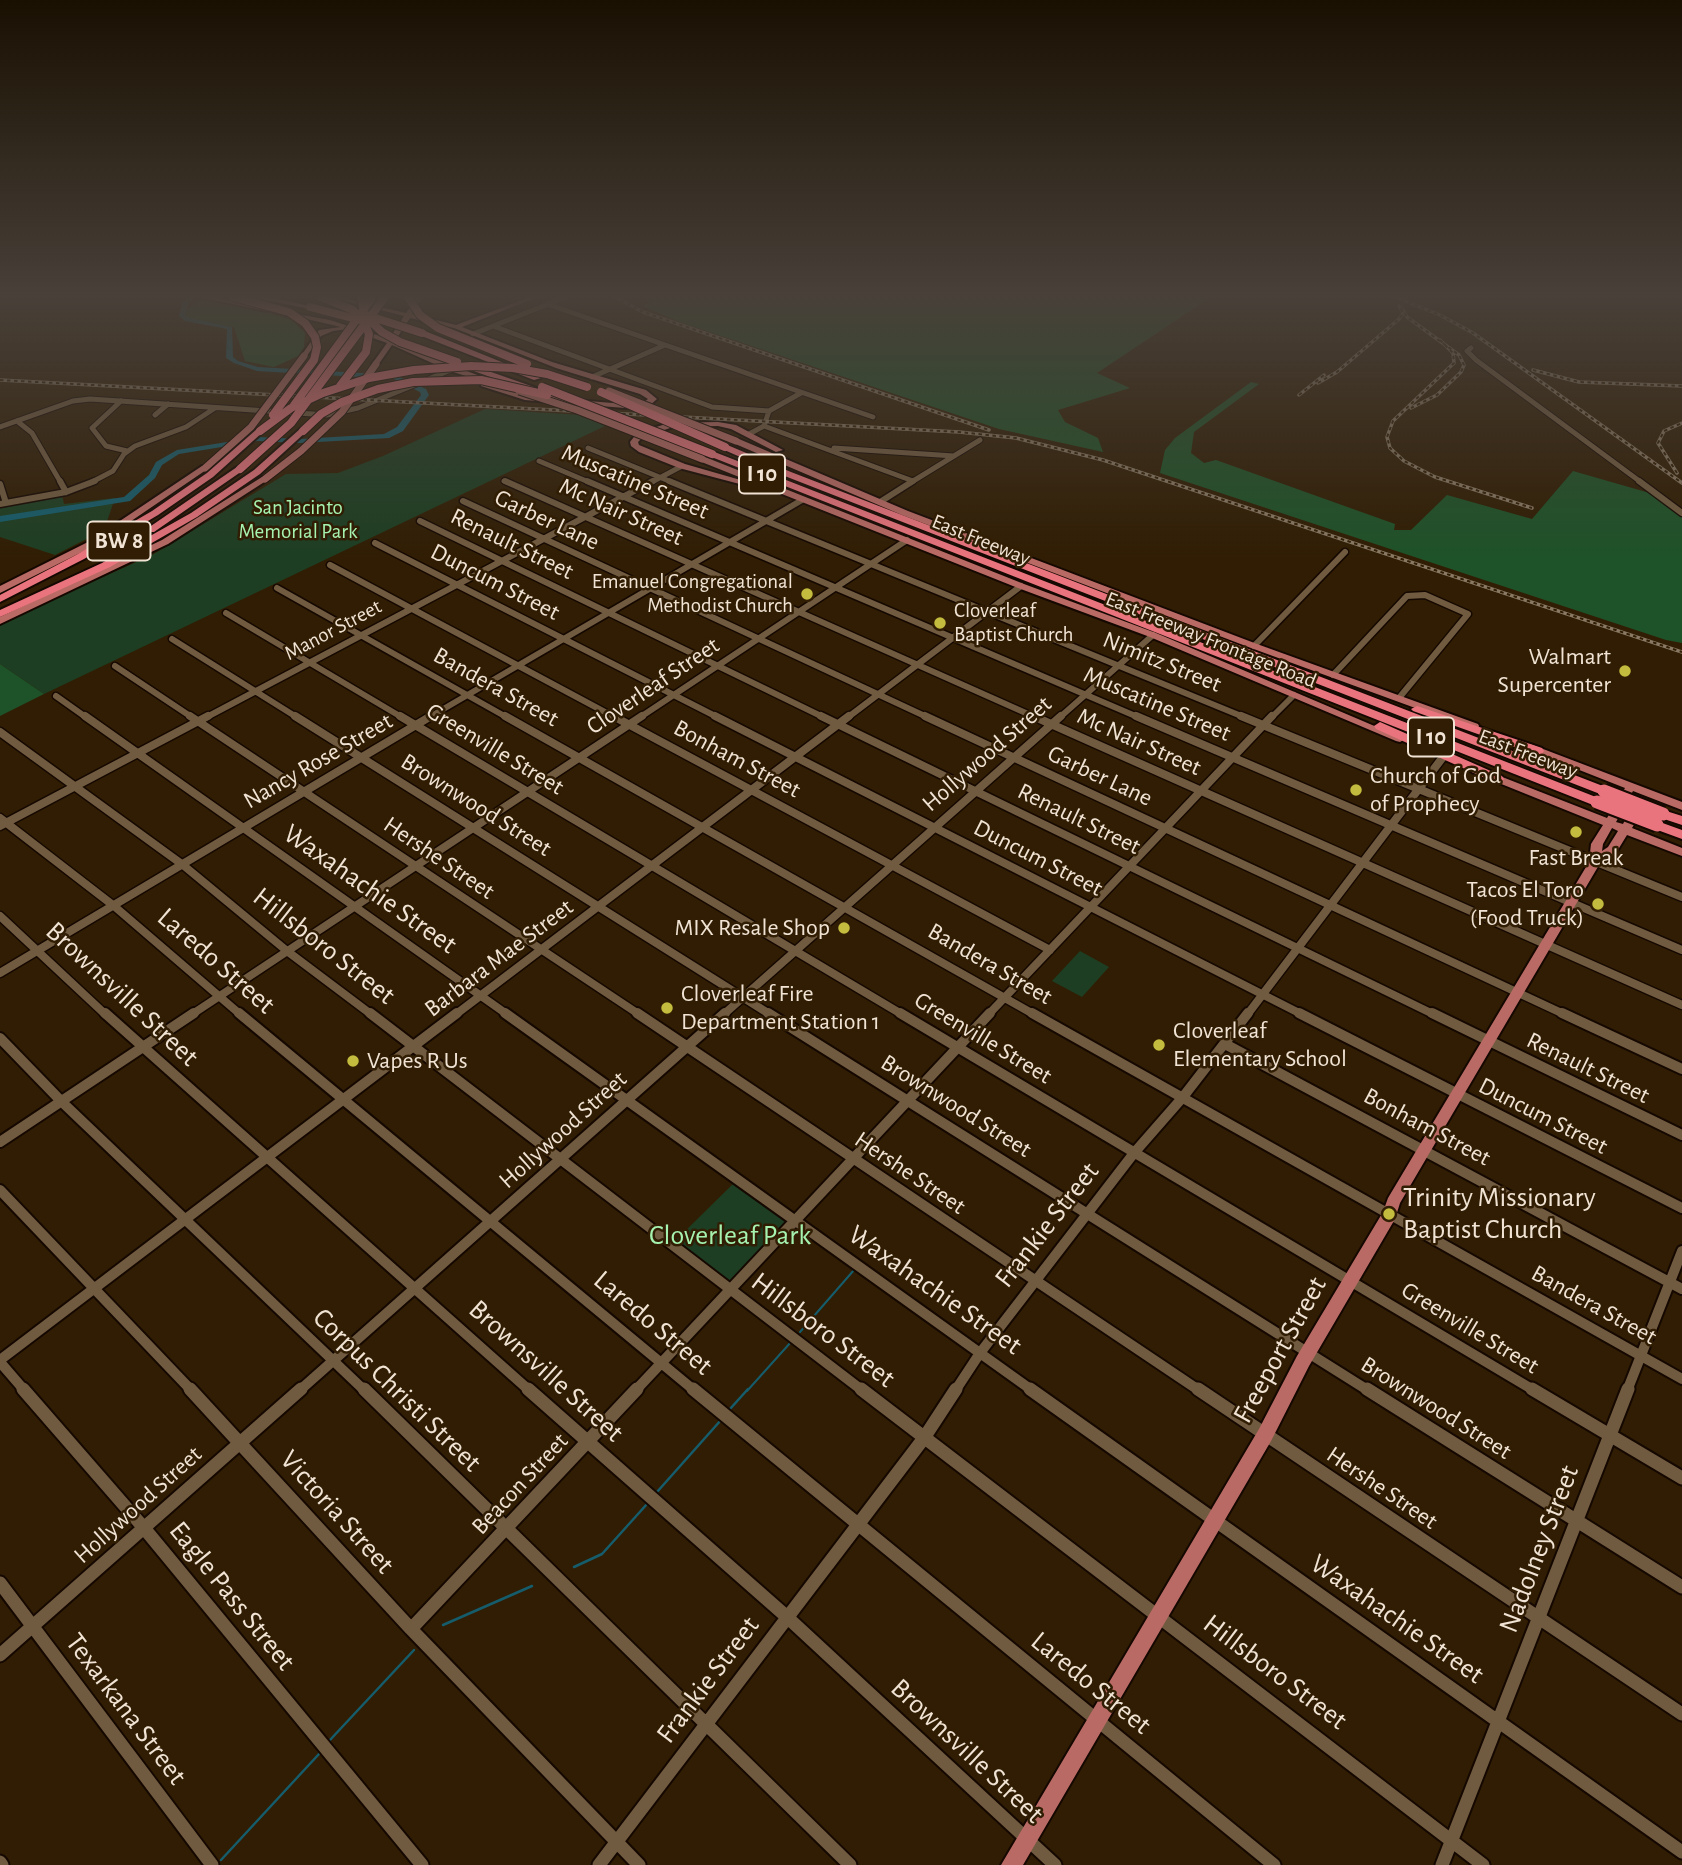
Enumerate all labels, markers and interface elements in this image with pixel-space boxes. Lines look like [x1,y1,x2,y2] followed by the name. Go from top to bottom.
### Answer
[557,438,713,526] street label: Muscatine Street
[739,454,785,494] road number: I 10
[555,472,687,552] street label: Mc Nair Street
[490,483,604,557] street label: Garber Lane
[238,495,358,545] park label: San Jacinto Memorial Park
[446,502,578,586] street label: Renault Street
[928,509,1034,571] street label: East Freeway
[88,522,150,561] road number: BW 8
[426,537,564,627] street label: Duncum Street
[592,569,793,619] place label: Emanuel Congregational Methodist Church
[799,586,815,602] marker: Emanuel Congregational Methodist Church
[1102,586,1320,694] street label: East Freeway Frontage Road
[280,594,386,666] street label: Manor Street
[954,598,1073,648] place label: Cloverleaf Baptist Church
[932,615,948,631] marker: Cloverleaf Baptist Church
[1099,625,1225,699] street label: Nimitz Street
[581,631,725,741] street label: Cloverleaf Street
[428,641,564,733] street label: Bandera Street
[1498,643,1611,699] place label: Walmart Supercenter
[1079,660,1235,748] street label: Muscatine Street
[1617,663,1633,679] marker: Walmart Supercenter
[916,690,1058,818] street label: Hollywood Street
[421,697,569,801] street label: Greenville Street
[1073,702,1205,782] street label: Mc Nair Street
[238,707,398,815] street label: Nancy Rose Street
[669,714,805,804] street label: Bonham Street
[1408,718,1454,757] road number: I 10
[1475,724,1581,784] street label: East Freeway
[1043,739,1157,813] street label: Garber Lane
[395,747,557,863] street label: Brownwood Street
[1370,762,1501,818] place label: Church of God of Prophecy
[1013,777,1145,861] street label: Renault Street
[1348,782,1364,798] marker: Church of God of Prophecy
[378,810,500,906] street label: Hershe Street
[969,813,1107,903] street label: Duncum Street
[277,817,463,961] street label: Waxahachie Street
[1568,824,1584,840] marker: Fast Break
[1529,844,1623,872] place label: Fast Break
[1466,876,1584,932] place label: Tacos El Toro (Food Truck)
[246,880,402,1012] street label: Hillsboro Street
[419,893,579,1023] street label: Barbara Mae Street
[1590,896,1606,912] marker: Tacos El Toro (Food Truck)
[150,901,282,1021] street label: Laredo Street
[674,914,830,942] place label: MIX Resale Shop
[39,915,205,1073] street label: Brownsville Street
[923,917,1057,1011] street label: Bandera Street
[836,920,852,936] marker: MIX Resale Shop
[681,980,880,1036] place label: Cloverleaf Fire Department Station 1
[909,986,1057,1090] street label: Greenville Street
[659,1000,675,1016] marker: Cloverleaf Fire Department Station 1
[1173,1017,1347,1073] place label: Cloverleaf Elementary School
[1522,1026,1654,1110] street label: Renault Street
[1151,1037,1167,1053] marker: Cloverleaf Elementary School
[367,1047,468,1075] place label: Vapes R Us
[875,1048,1037,1164] street label: Brownwood Street
[345,1053,361,1069] marker: Vapes R Us
[493,1065,633,1195] street label: Hollywood Street
[1474,1071,1612,1161] street label: Duncum Street
[1359,1082,1495,1172] street label: Bonham Street
[849,1125,971,1221] street label: Hershe Street
[988,1156,1106,1294] street label: Frankie Street
[1403,1181,1596,1247] place label: Trinity Missionary Baptist Church
[1381,1206,1397,1222] marker: Trinity Missionary Baptist Church
[842,1218,1028,1362] street label: Waxahachie Street
[649,1219,811,1253] park label: Cloverleaf Park
[1526,1259,1662,1351] street label: Bandera Street
[587,1264,719,1382] street label: Laredo Street
[744,1265,902,1395] street label: Hillsboro Street
[1226,1271,1334,1429] street label: Freeport Street
[1396,1276,1544,1380] street label: Greenville Street
[462,1293,630,1449] street label: Brownsville Street
[306,1301,488,1479] street label: Corpus Christi Street
[1355,1350,1517,1466] street label: Brownwood Street
[466,1427,574,1541] street label: Beacon Street
[68,1440,208,1570] street label: Hollywood Street
[1321,1440,1443,1536] street label: Hershe Street
[273,1443,401,1581] street label: Victoria Street
[1492,1461,1586,1637] street label: Nadolney Street
[162,1515,302,1677] street label: Eagle Pass Street
[1304,1547,1490,1691] street label: Waxahachie Street
[1196,1607,1354,1737] street label: Hillsboro Street
[649,1610,767,1750] street label: Frankie Street
[1024,1624,1158,1742] street label: Laredo Street
[58,1627,194,1791] street label: Texarkana Street
[884,1672,1050,1830] street label: Brownsville Street

